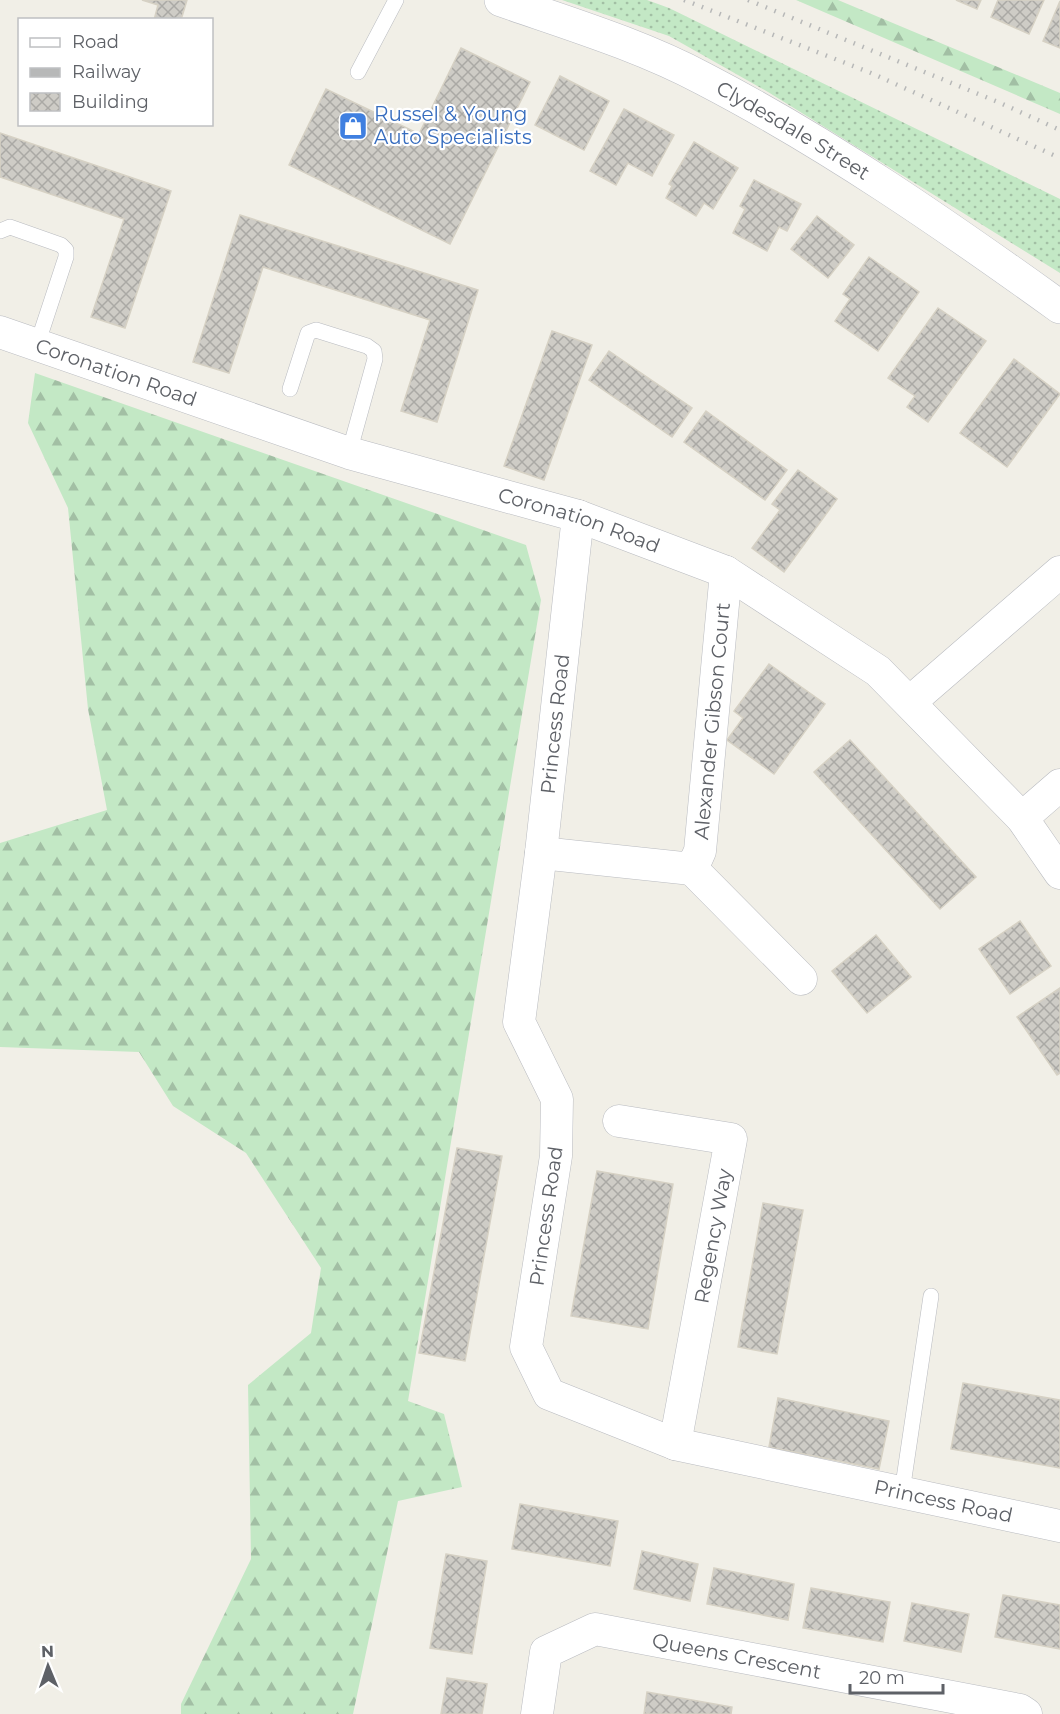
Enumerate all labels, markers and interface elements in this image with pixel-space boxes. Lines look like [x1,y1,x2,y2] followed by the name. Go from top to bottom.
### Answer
[18,18,213,126] legend
[72,31,119,53] text: Road
[72,61,141,83] text: Railway
[712,76,874,185] street label: Clydesdale Street
[72,91,149,113] text: Building
[374,102,532,149] place label: Russel & Young Auto Specialists
[337,110,369,142] shop icon: Russel & Young Auto Specialists
[32,333,200,411] street label: Coronation Road
[495,483,663,558] street label: Coronation Road
[689,602,735,841] street label: Alexander Gibson Court
[536,653,574,795] street label: Princess Road
[524,1145,568,1287] street label: Princess Road
[689,1167,737,1305] street label: Regency Way
[872,1475,1015,1528] street label: Princess Road
[650,1628,823,1684] street label: Queens Crescent
[18,1636,78,1696] north arrow
[41,1642,54,1661] text: N
[850,1657,943,1695] scale bar
[859,1667,905,1689] text: 20 m

